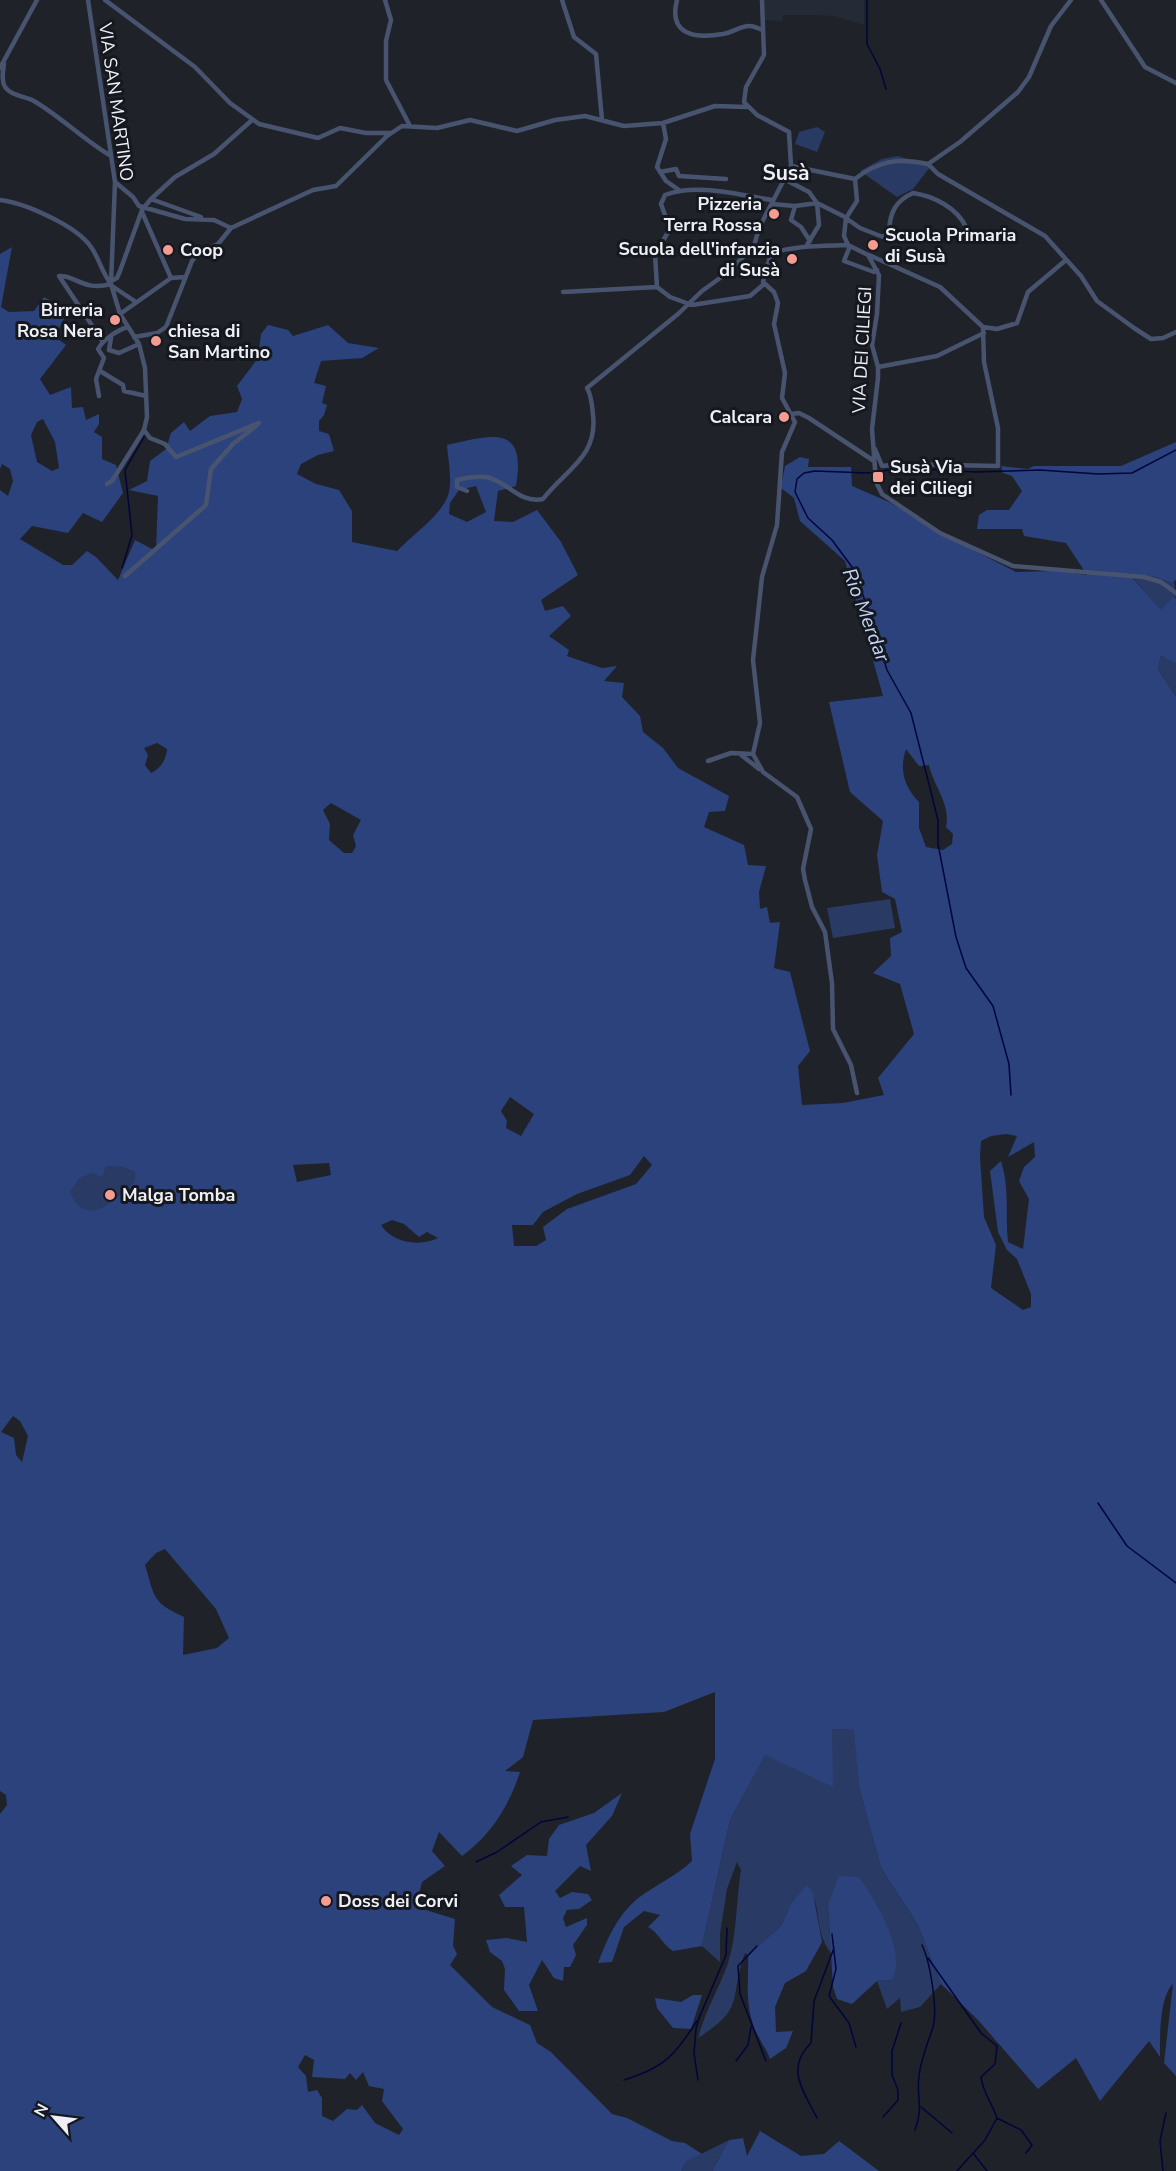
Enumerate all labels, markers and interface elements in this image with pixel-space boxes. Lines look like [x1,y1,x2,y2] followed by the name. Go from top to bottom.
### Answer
[93,20,139,183] street label: VIA SAN MARTINO
[762,159,810,187] district label: Susà
[664,192,762,237] place label: Pizzeria Terra Rossa
[767,207,781,221] marker: Pizzeria Terra Rossa
[885,223,1016,268] place label: Scuola Primaria di Susà
[618,237,780,282] place label: Scuola dell'infanzia di Susà
[180,238,223,262] place label: Coop
[866,238,880,252] marker: Scuola Primaria di Susà
[161,243,175,257] marker: Coop
[785,252,799,266] marker: Scuola dell'infanzia di Susà
[847,286,877,415] street label: VIA DEI CILIEGI
[17,298,103,343] place label: Birreria Rosa Nera
[108,313,122,327] marker: Birreria Rosa Nera
[168,319,270,364] place label: chiesa di San Martino
[149,334,163,348] marker: chiesa di San Martino
[710,405,772,429] place label: Calcara
[777,410,791,424] marker: Calcara
[890,455,972,500] place label: Susà Via dei Ciliegi
[871,470,885,484] marker: Susà Via dei Ciliegi
[836,564,897,667] water label: Rio Merdar
[122,1183,235,1207] place label: Malga Tomba
[103,1188,117,1202] marker: Malga Tomba
[338,1889,458,1913] place label: Doss dei Corvi
[319,1894,333,1908] marker: Doss dei Corvi
[24,2087,84,2147] north arrow
[29,2100,54,2121] text: N

